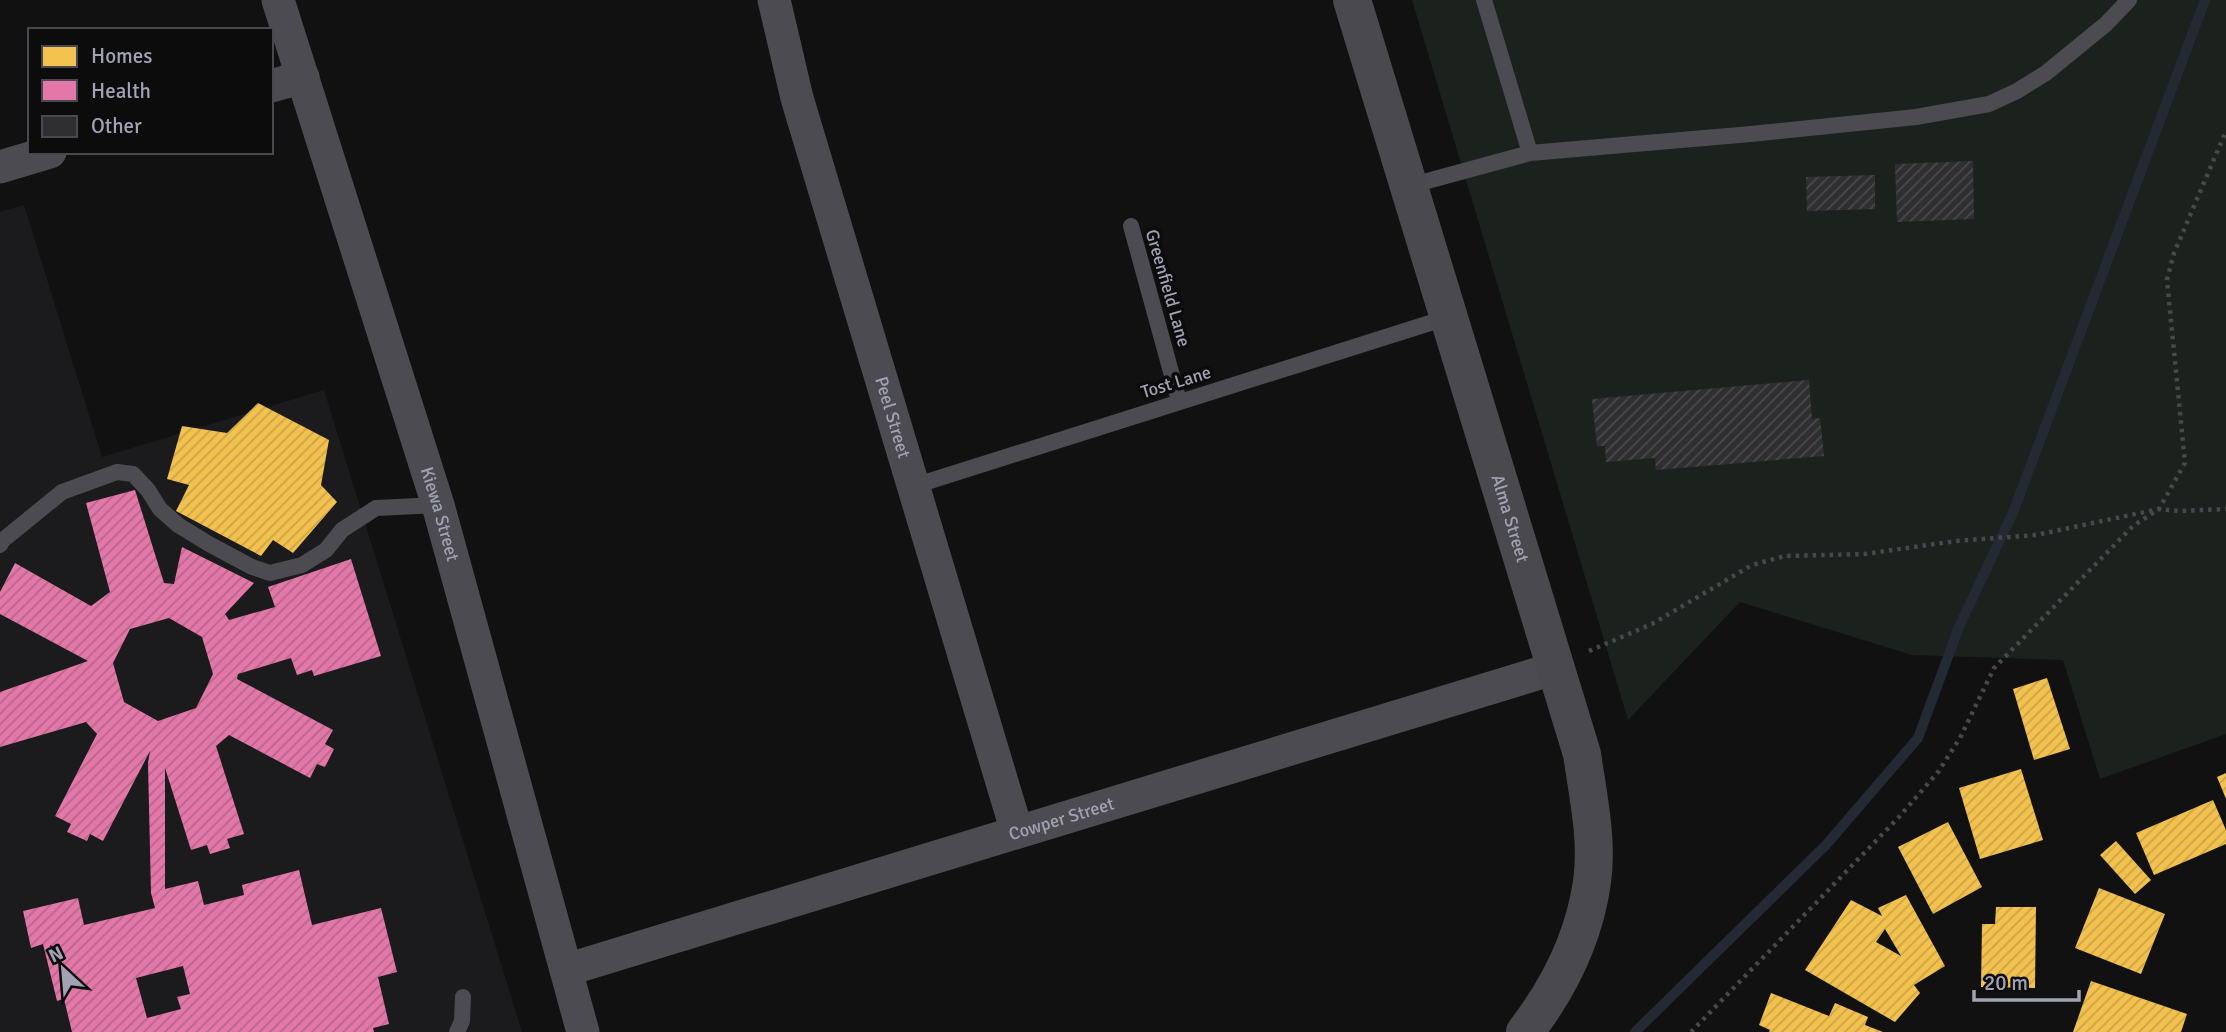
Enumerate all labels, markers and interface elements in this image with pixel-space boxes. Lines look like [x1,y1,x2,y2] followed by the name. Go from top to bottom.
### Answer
[28,28,273,154] legend
[91,43,153,69] text: Homes
[91,78,151,104] text: Health
[91,113,142,139] text: Other
[1141,227,1195,349] street label: Greenfield Lane
[1138,361,1214,403] street label: Tost Lane
[870,374,915,461] street label: Peel Street
[416,464,464,564] street label: Kiewa Street
[1486,472,1534,565] street label: Alma Street
[1006,792,1117,845] street label: Cowper Street
[28,934,98,1004] north arrow
[45,941,67,968] text: N
[1974,958,2079,1002] scale bar
[1984,970,2028,996] text: 20 m

